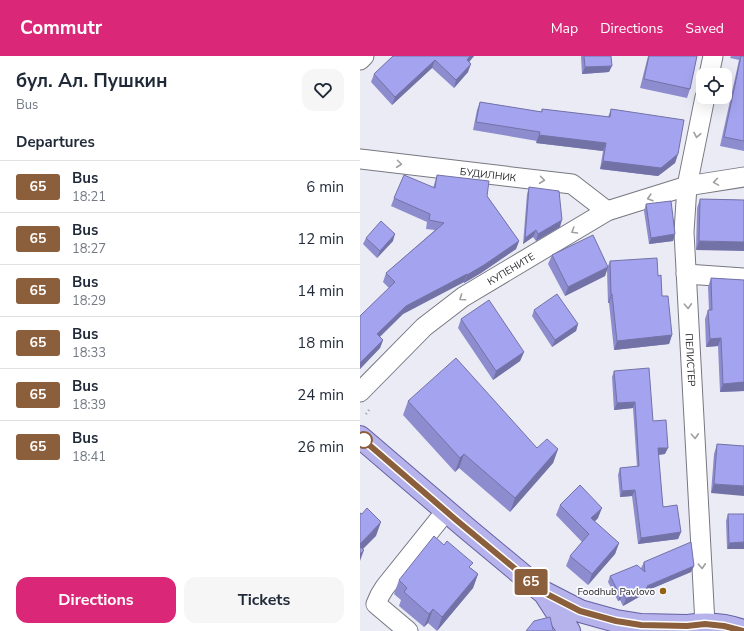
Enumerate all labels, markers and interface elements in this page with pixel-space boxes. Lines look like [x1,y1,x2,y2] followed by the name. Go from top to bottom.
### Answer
[20,15,102,41] text: Commutr
[551,19,578,38] text: Map
[600,19,663,38] text: Directions
[685,19,724,38] text: Saved
[16,68,168,94] text: бул. Ал. Пушкин
[696,68,732,104] map controls
[696,68,732,104] button: locate
[302,69,344,111] button: heart
[16,96,38,114] text: Bus
[16,132,95,152] text: Departures
[694,132,702,138] one-way arrow
[396,159,402,168] one-way arrow
[459,165,517,185] street label: БУДИЛНИК
[72,168,98,188] text: Bus
[539,175,545,184] one-way arrow
[30,177,46,196] text: 65
[306,177,344,197] text: 6 min
[713,177,719,185] one-way arrow
[72,188,106,206] text: 18:21
[647,193,654,202] one-way arrow
[72,220,98,240] text: Bus
[571,227,578,234] one-way arrow
[30,229,46,248] text: 65
[297,229,344,249] text: 12 min
[72,240,106,258] text: 18:27
[485,250,538,289] street label: КУПЕНИТЕ
[72,272,98,292] text: Bus
[30,281,46,300] text: 65
[297,281,344,301] text: 14 min
[72,292,106,310] text: 18:29
[459,293,466,301] one-way arrow
[683,303,692,309] one-way arrow
[72,324,98,344] text: Bus
[30,333,46,352] text: 65
[297,333,344,353] text: 18 min
[681,333,698,388] street label: ПЕЛИСТЕР
[72,344,106,362] text: 18:33
[72,376,98,396] text: Bus
[30,385,46,404] text: 65
[297,385,344,405] text: 24 min
[72,396,106,414] text: 18:39
[72,428,98,448] text: Bus
[355,431,373,449] unlabelled marker
[690,433,699,439] one-way arrow
[30,437,46,456] text: 65
[297,437,344,457] text: 26 min
[72,448,106,466] text: 18:41
[698,563,706,569] one-way arrow
[513,569,549,595] line badge: 65
[523,572,539,591] text: 65
[16,577,176,623] button: Directions
[184,577,344,623] button: Tickets
[578,585,655,599] place label: Foodhub Pavlovo
[658,586,668,596] marker: Foodhub Pavlovo

